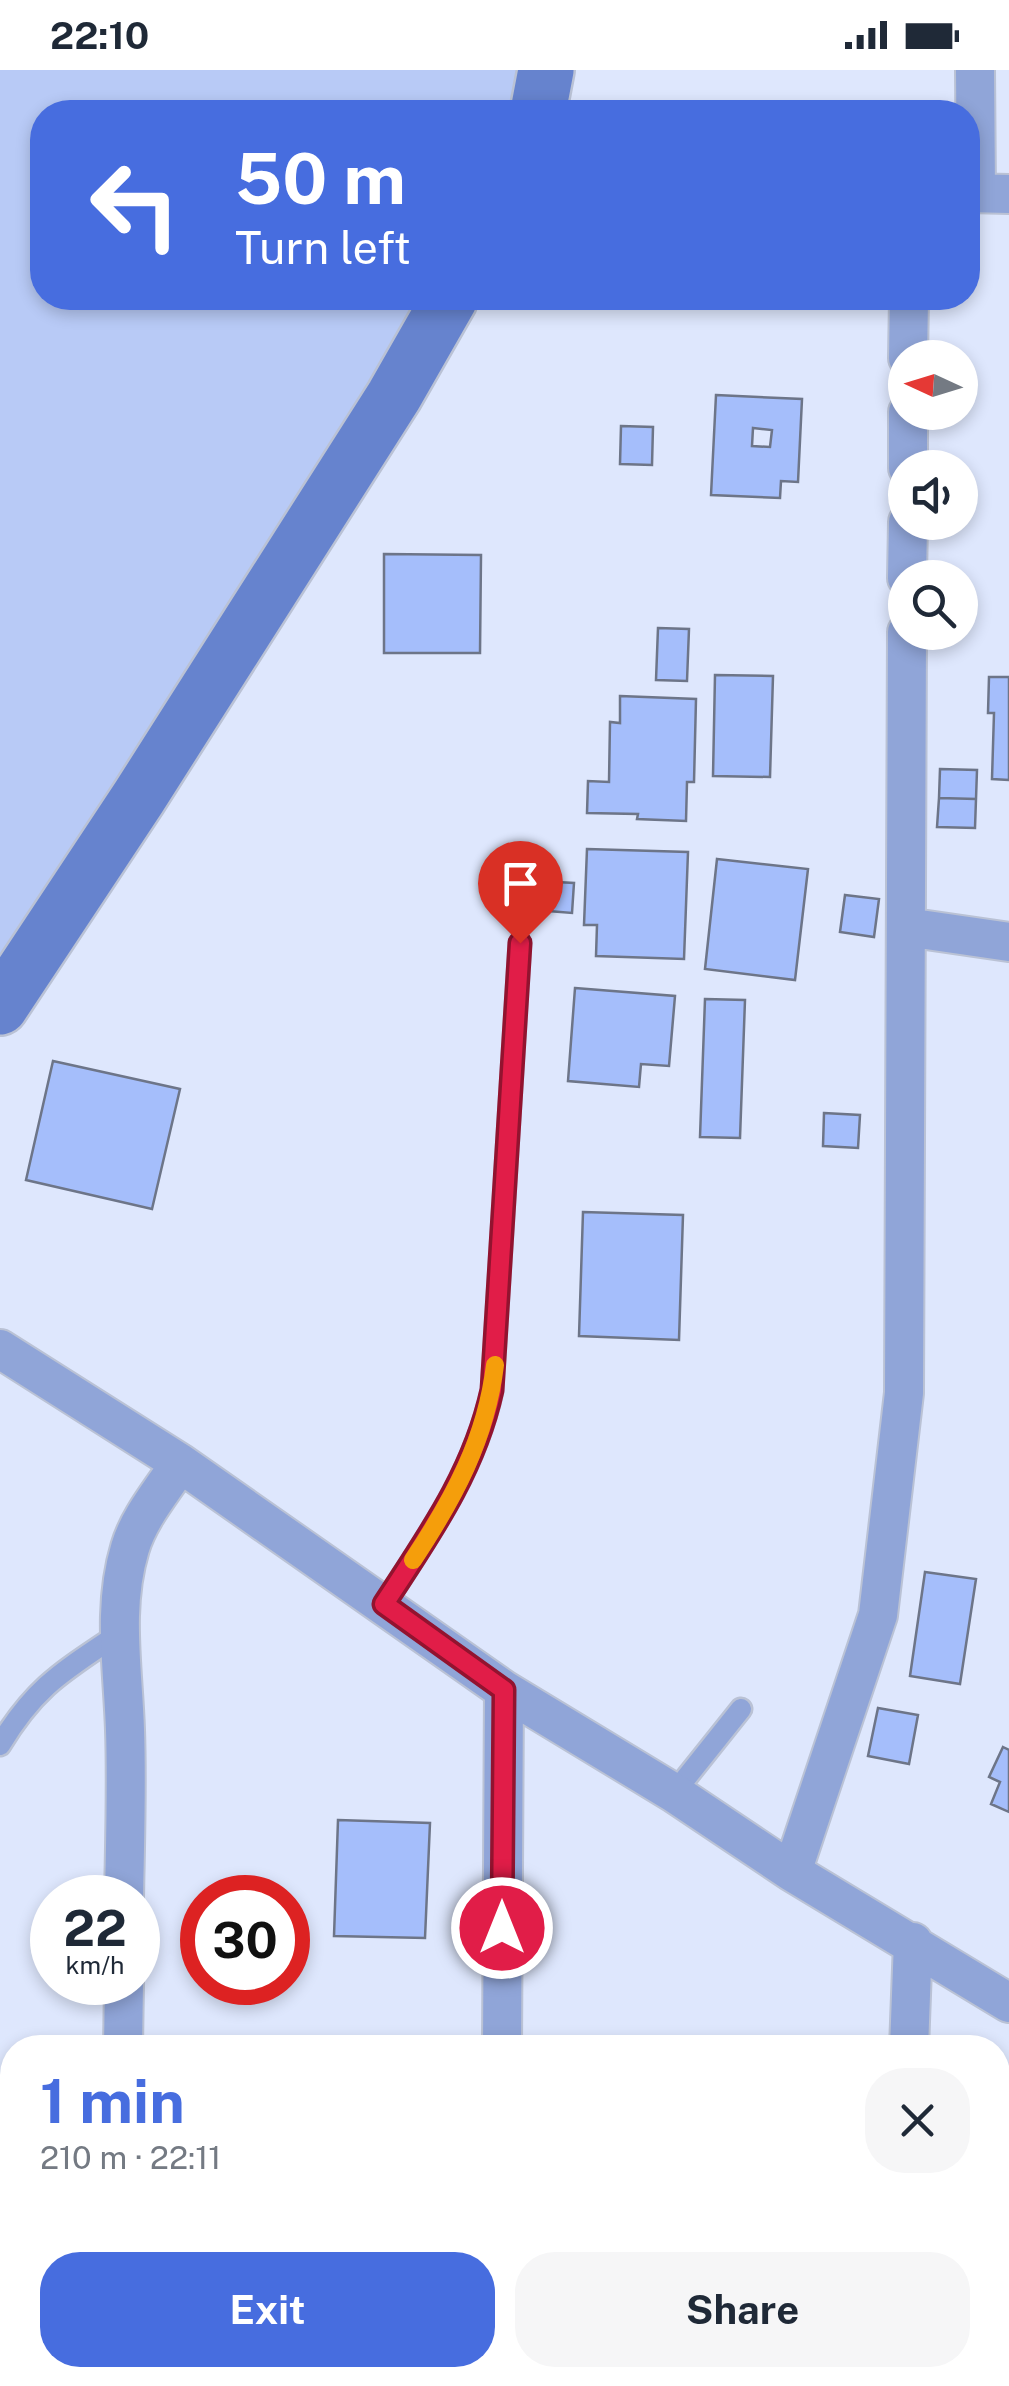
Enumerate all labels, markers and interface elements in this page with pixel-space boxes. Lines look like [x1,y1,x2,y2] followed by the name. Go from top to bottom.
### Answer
[50,13,149,58] text: 22:10
[235,137,406,220] text: 50 m
[70,140,200,270] icon: left
[235,221,411,274] text: Turn left
[888,340,978,430] north arrow
[888,340,978,650] map controls
[888,450,978,540] button: sound
[888,560,978,650] button: search
[478,841,563,944] pin
[493,856,548,911] icon: arrive
[180,1875,310,2005] speed limit sign: 30
[450,1876,554,1980] position arrow
[63,1898,127,1957] text: 22
[66,1950,124,1980] text: km/h
[40,2066,185,2137] text: 1 min
[865,2068,970,2173] button: close
[40,2139,221,2176] text: 210 m · 22:11
[40,2252,495,2367] button: Exit
[515,2252,970,2367] button: Share

